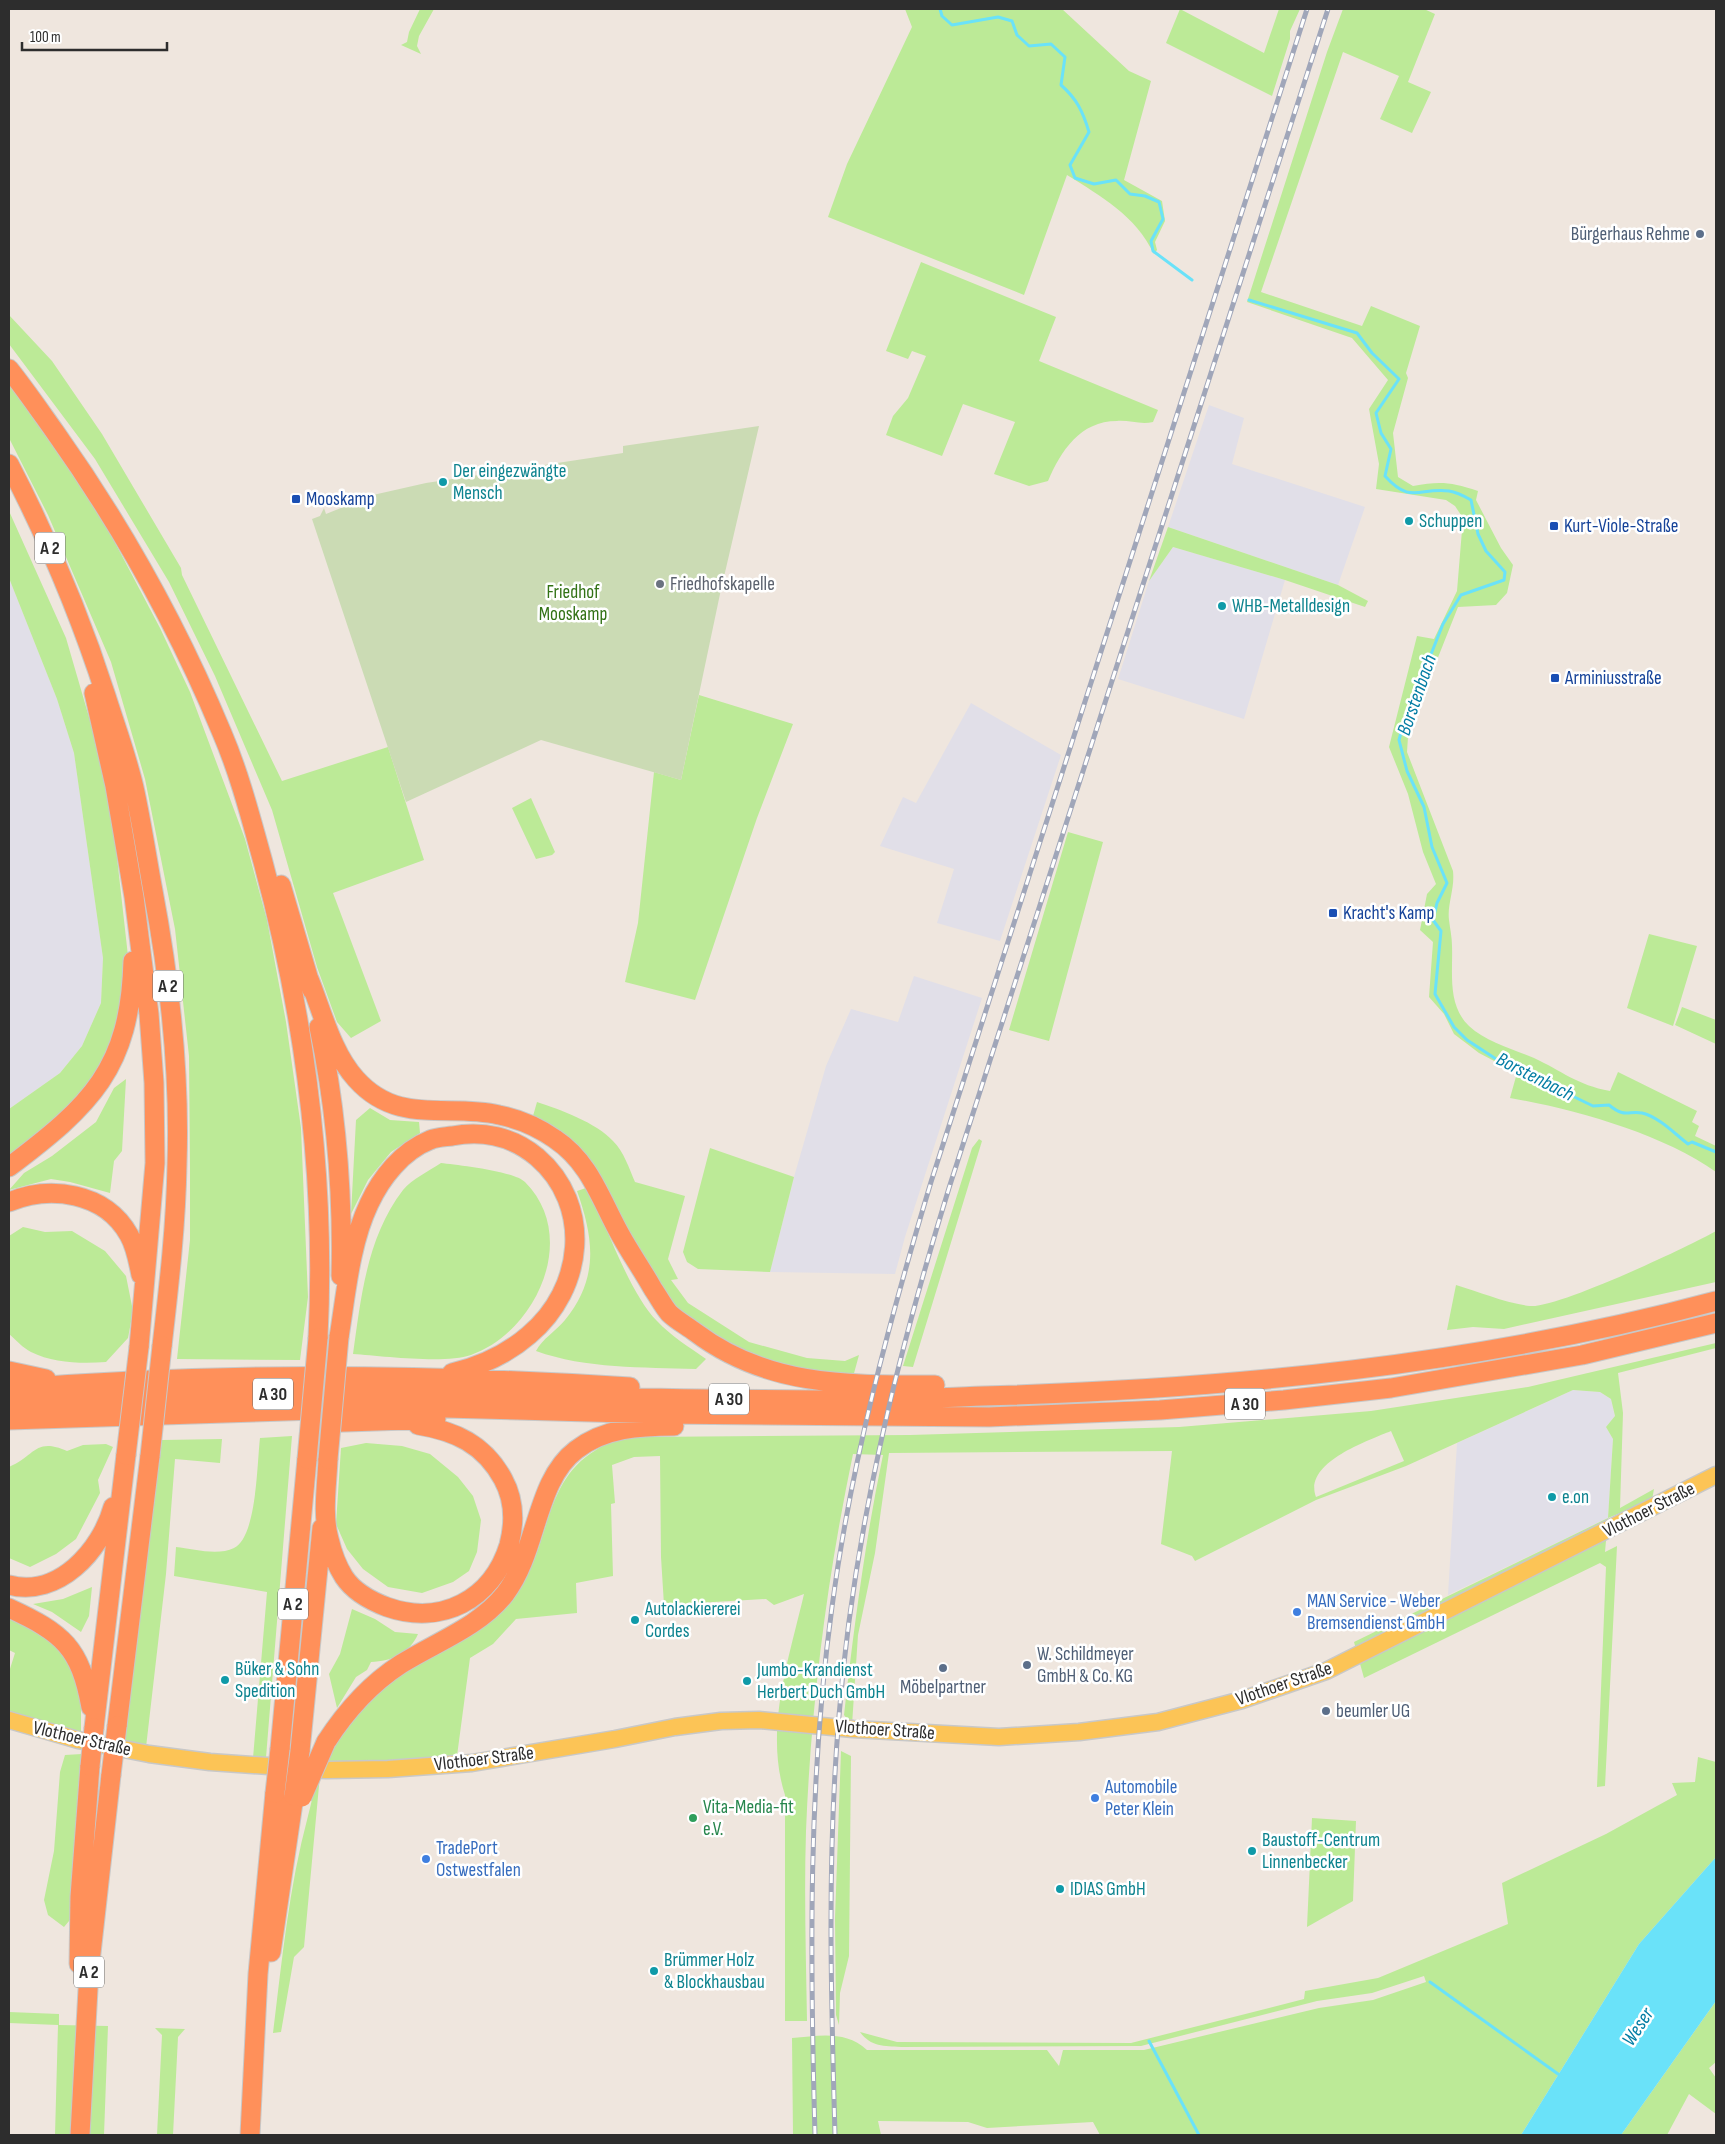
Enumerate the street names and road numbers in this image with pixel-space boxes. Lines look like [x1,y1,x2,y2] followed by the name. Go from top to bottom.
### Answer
[35,532,65,564] road number: A 2
[153,970,183,1001] road number: A 2
[253,1378,293,1410] road number: A 30
[709,1384,749,1415] road number: A 30
[1225,1388,1265,1420] road number: A 30
[1599,1477,1699,1543] street label: Vlothoer Straße
[278,1588,308,1620] road number: A 2
[1233,1657,1335,1711] street label: Vlothoer Straße
[834,1715,936,1745] street label: Vlothoer Straße
[31,1717,133,1761] street label: Vlothoer Straße
[433,1741,535,1777] street label: Vlothoer Straße
[74,1956,104,1988] road number: A 2

